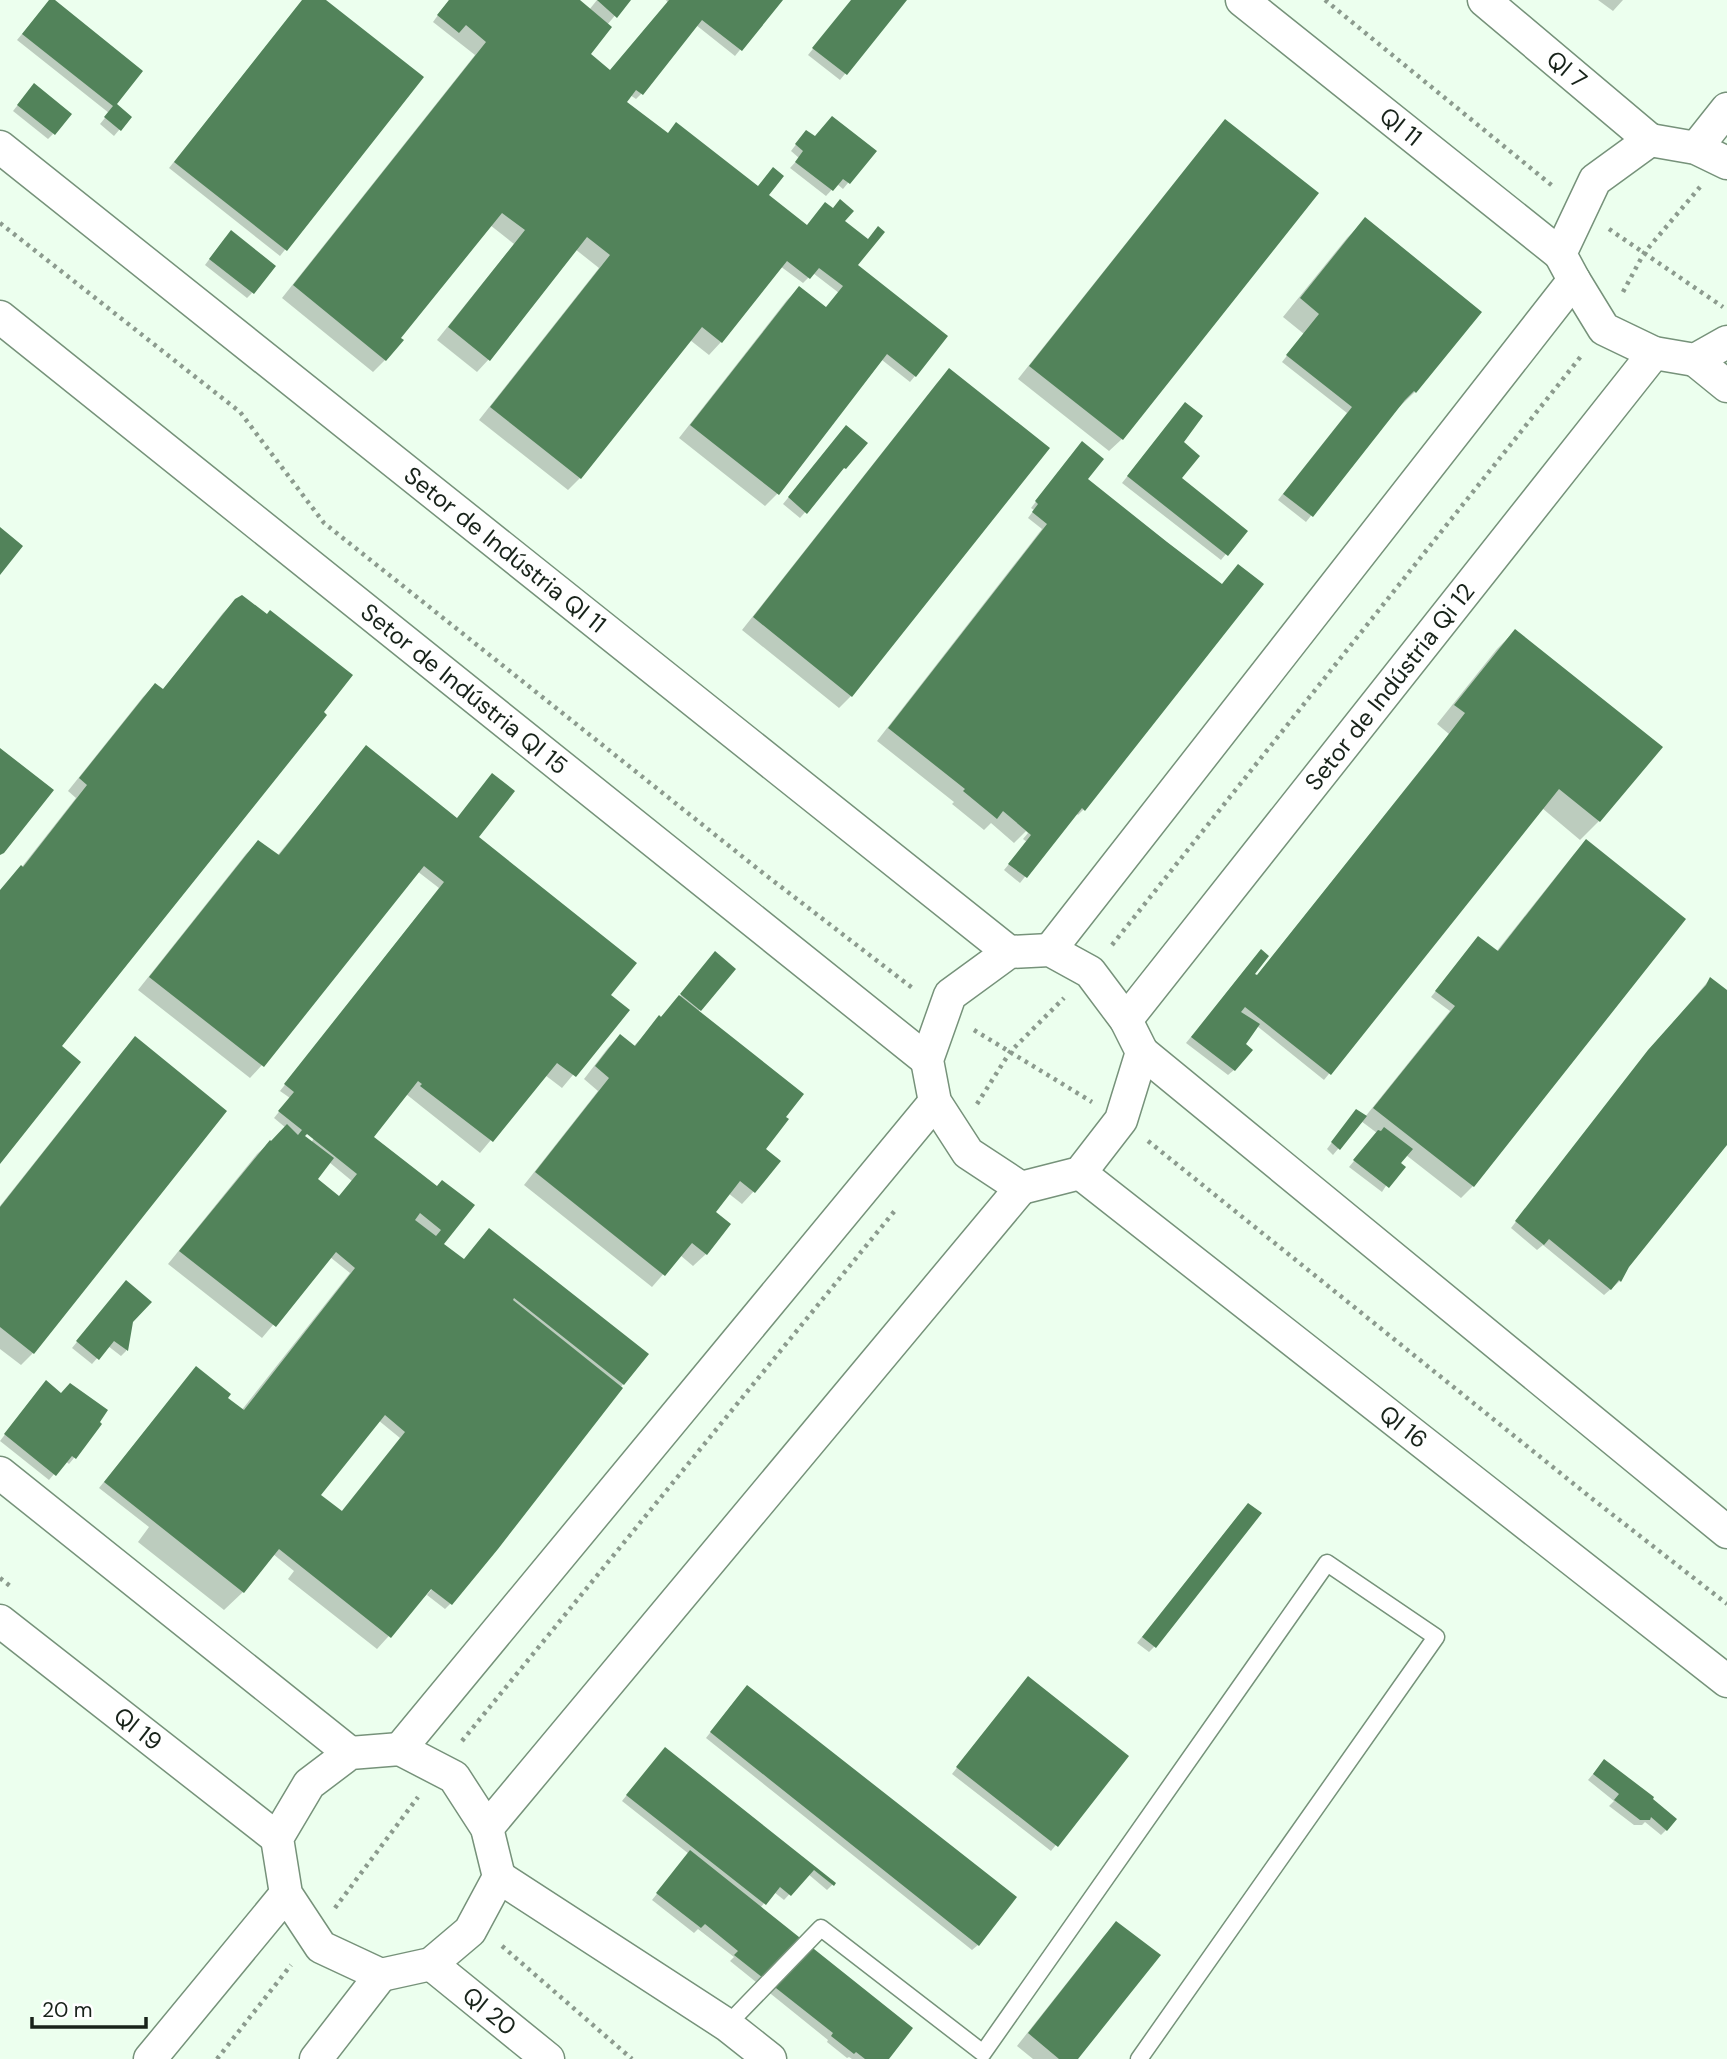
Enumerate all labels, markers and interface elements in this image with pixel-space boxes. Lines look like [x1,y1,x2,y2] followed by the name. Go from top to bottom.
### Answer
[1540,43,1593,95] street label: QI 7
[1373,100,1428,153] street label: QI 11
[398,460,613,639] street label: Setor de Indústria QI 11
[1298,576,1481,797] street label: Setor de Indústria Qi 12
[355,596,575,781] street label: Setor de Indústria QI 15
[1373,1398,1434,1455] street label: QI 16
[108,1700,169,1757] street label: QI 19
[456,1980,523,2042] street label: QI 20
[32,1986,145,2030] scale bar
[42,1996,93,2024] text: 20 m

